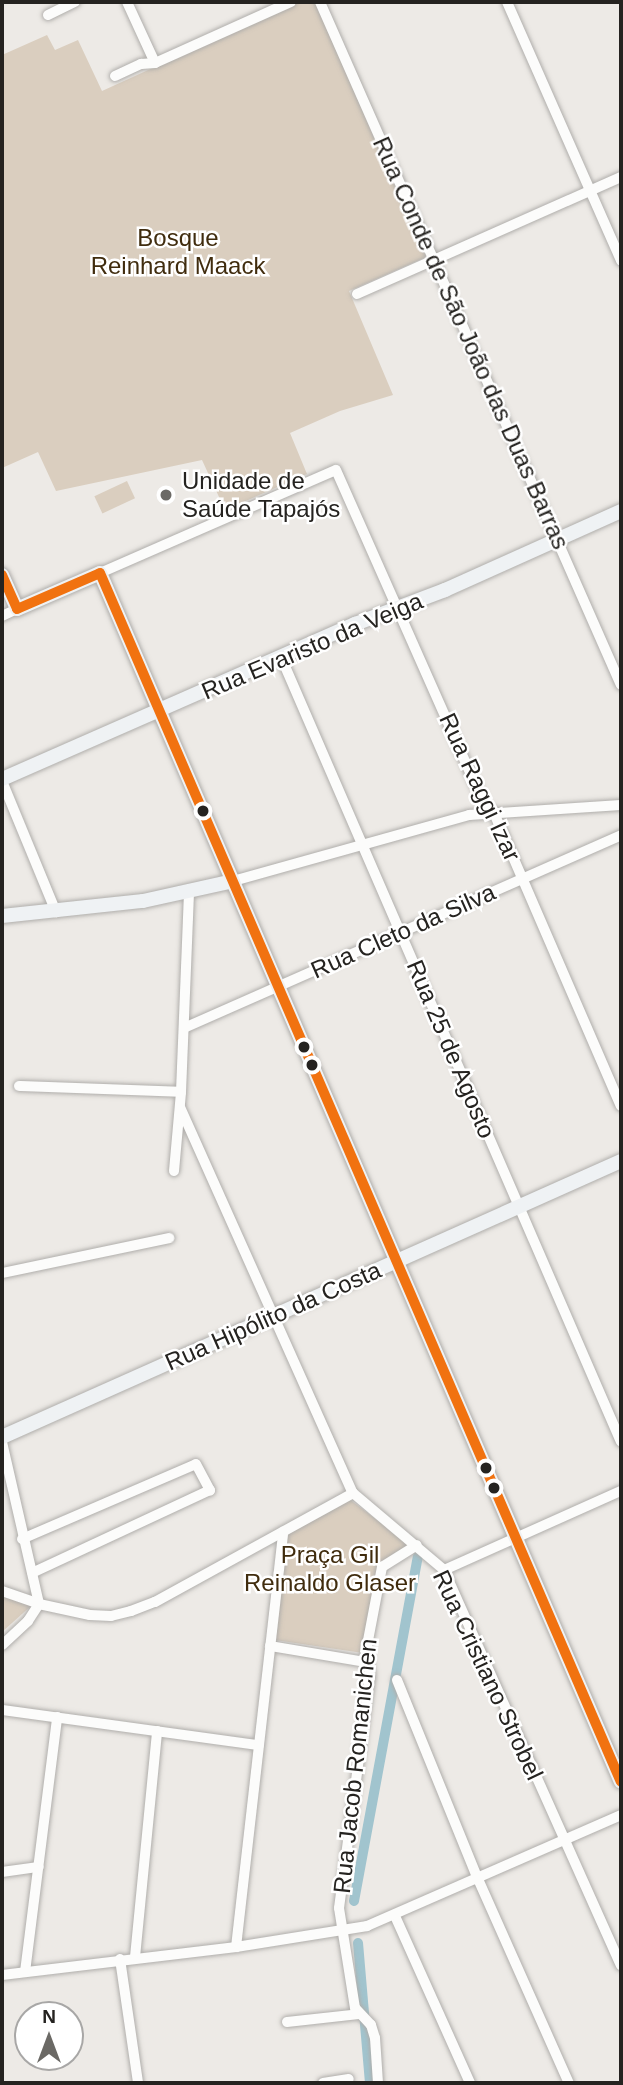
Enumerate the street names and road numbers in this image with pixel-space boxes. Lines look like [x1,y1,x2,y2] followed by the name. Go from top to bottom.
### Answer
[367,132,575,554] street label: Rua Conde de São João das Duas Barras
[197,586,427,706] street label: Rua Evaristo da Veiga
[433,708,527,866] street label: Rua Raggi Izar
[306,877,500,985] street label: Rua Cleto da Silva
[400,955,502,1143] street label: Rua 25 de Agosto
[161,1255,385,1377] street label: Rua Hipólito da Costa
[427,1566,549,1784] street label: Rua Cristiano Strobel
[327,1637,383,1895] street label: Rua Jacob Romanichen

